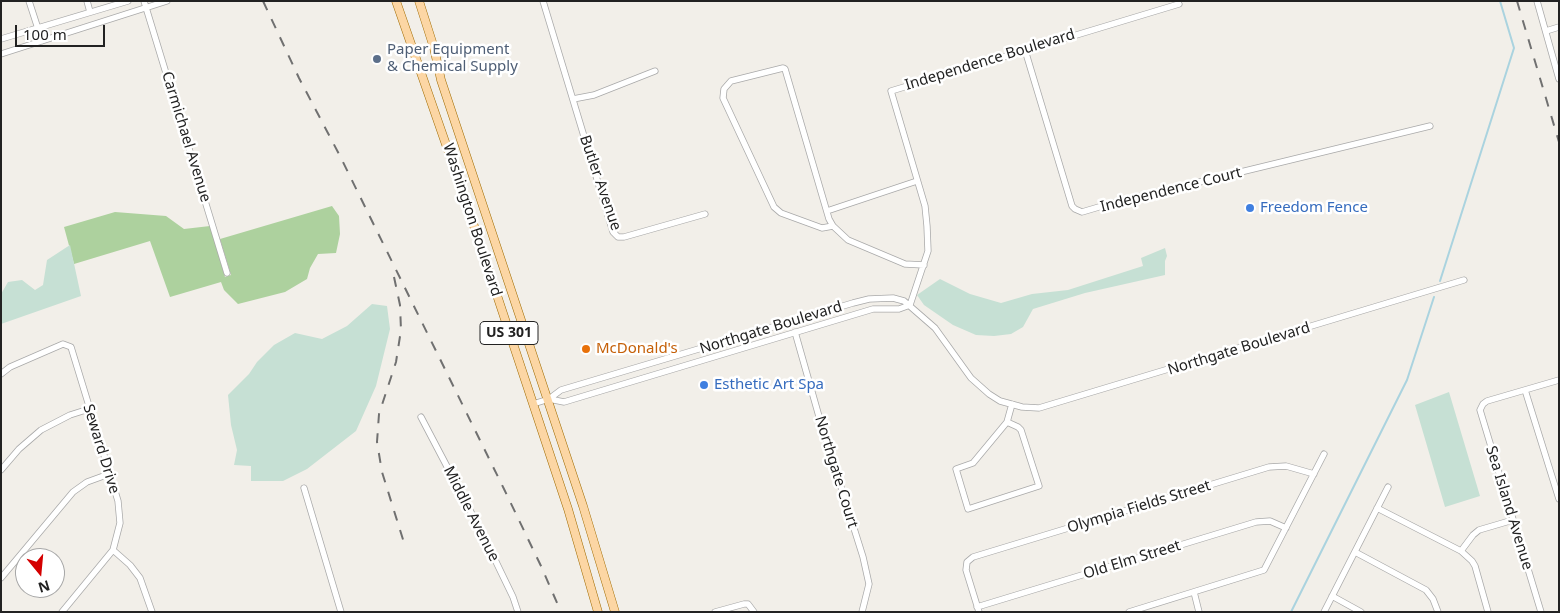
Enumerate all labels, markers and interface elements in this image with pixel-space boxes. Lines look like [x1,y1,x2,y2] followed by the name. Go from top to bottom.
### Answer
[18,15,108,47] scale bar
[23,24,67,44] text: 100 m
[903,26,1077,94] street label: Independence Boulevard
[387,41,518,76] place label: Paper Equipment & Chemical Supply
[371,53,383,65] marker: Paper Equipment & Chemical Supply
[158,69,214,205] street label: Carmichael Avenue
[575,133,625,233] street label: Butler Avenue
[439,141,505,299] street label: Washington Boulevard
[1099,164,1243,216] street label: Independence Court
[1260,199,1368,217] place label: Freedom Fence
[1244,202,1256,214] marker: Freedom Fence
[698,298,844,358] street label: Northgate Boulevard
[1166,319,1312,379] street label: Northgate Boulevard
[480,322,538,344] road number: US 301
[596,340,678,358] place label: McDonald's
[580,343,592,355] marker: McDonald's
[714,376,824,394] place label: Esthetic Art Spa
[698,379,710,391] marker: Esthetic Art Spa
[79,402,123,496] street label: Seward Drive
[810,414,862,530] street label: Northgate Court
[1482,444,1536,572] street label: Sea Island Avenue
[439,463,503,565] street label: Middle Avenue
[1065,477,1213,537] street label: Olympia Fields Street
[1081,537,1183,583] street label: Old Elm Street
[15,548,65,598] north arrow
[36,576,52,598] text: N

